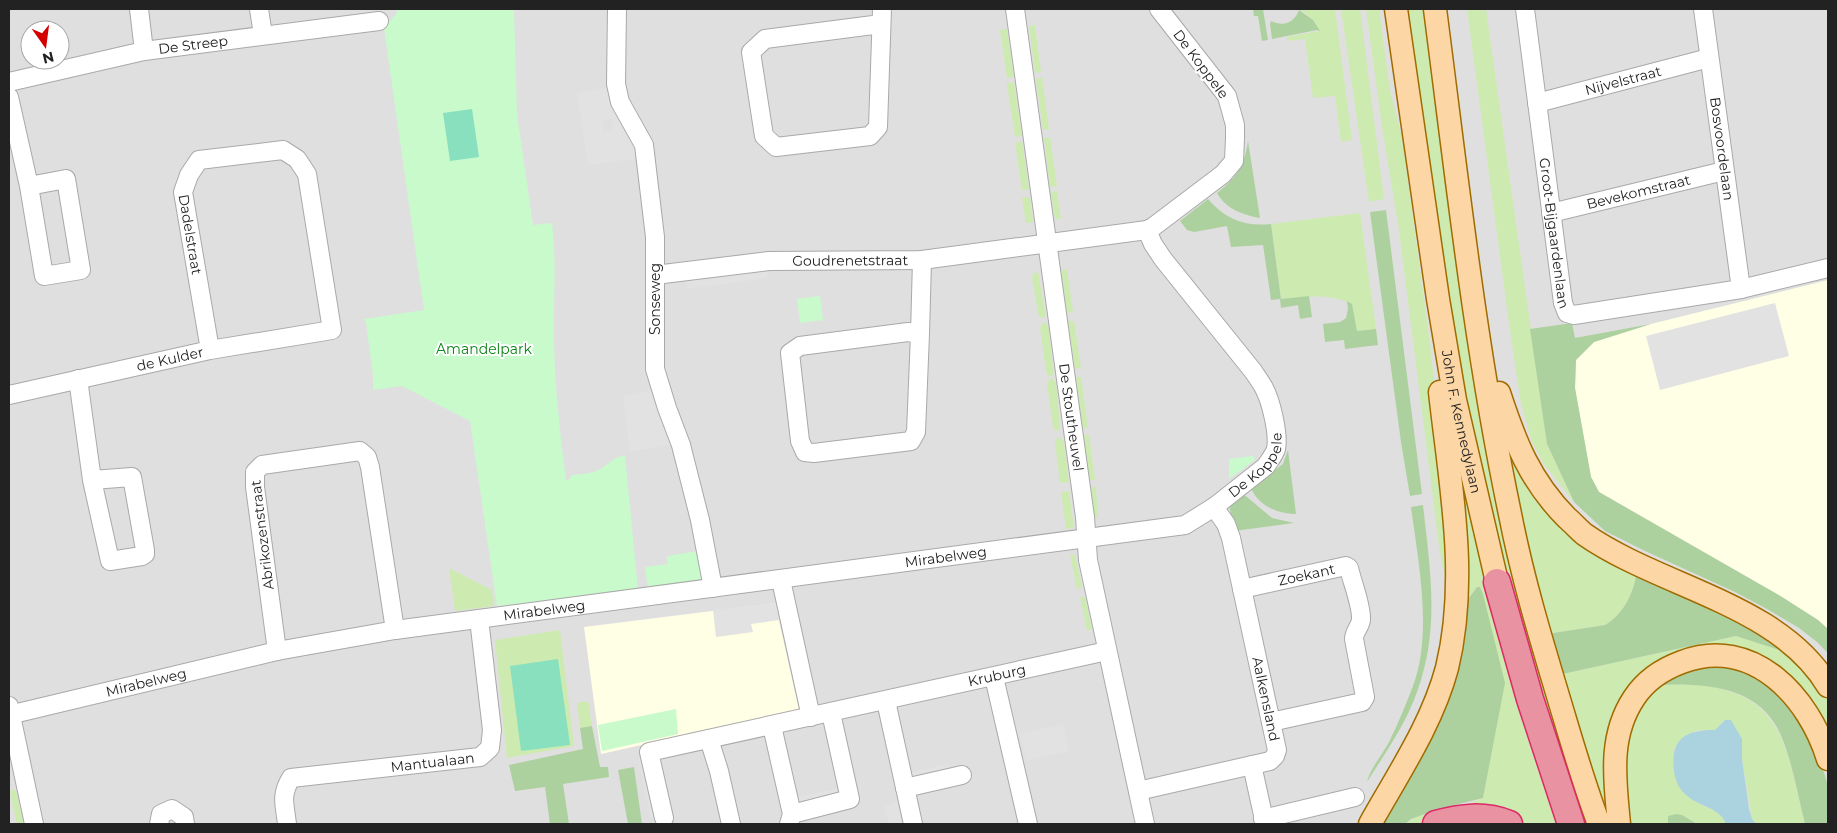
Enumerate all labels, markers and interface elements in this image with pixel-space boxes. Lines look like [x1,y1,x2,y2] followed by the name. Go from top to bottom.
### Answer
[20,20,70,70] north arrow
[1169,26,1233,102] street label: De Koppele
[157,31,229,58] street label: De Streep
[40,48,56,68] text: N
[1583,62,1664,99] street label: Nijvelstraat
[1706,96,1738,202] street label: Bosvoordelaan
[1535,157,1573,311] street label: Groot-Bijgaardenlaan
[1585,170,1693,213] street label: Bevekomstraat
[175,193,206,276] street label: Dadelstraat
[792,251,908,270] street label: Goudrenetstraat
[646,263,664,335] street label: Sonseweg
[436,340,533,358] park label: Amandelpark
[135,343,206,375] street label: de Kulder
[1438,348,1485,495] street label: John F. Kennedylaan
[1055,362,1088,472] street label: De Stoutheuvel
[1225,432,1286,501] street label: De Koppele
[246,479,278,591] street label: Abrikozenstraat
[904,542,988,571] street label: Mirabelweg
[1276,560,1337,590] street label: Zoekant
[502,596,586,625] street label: Mirabelweg
[1248,655,1284,743] street label: Aalkensland
[966,660,1028,690] street label: Kruburg
[104,664,188,701] street label: Mirabelweg
[390,749,475,776] street label: Mantualaan

